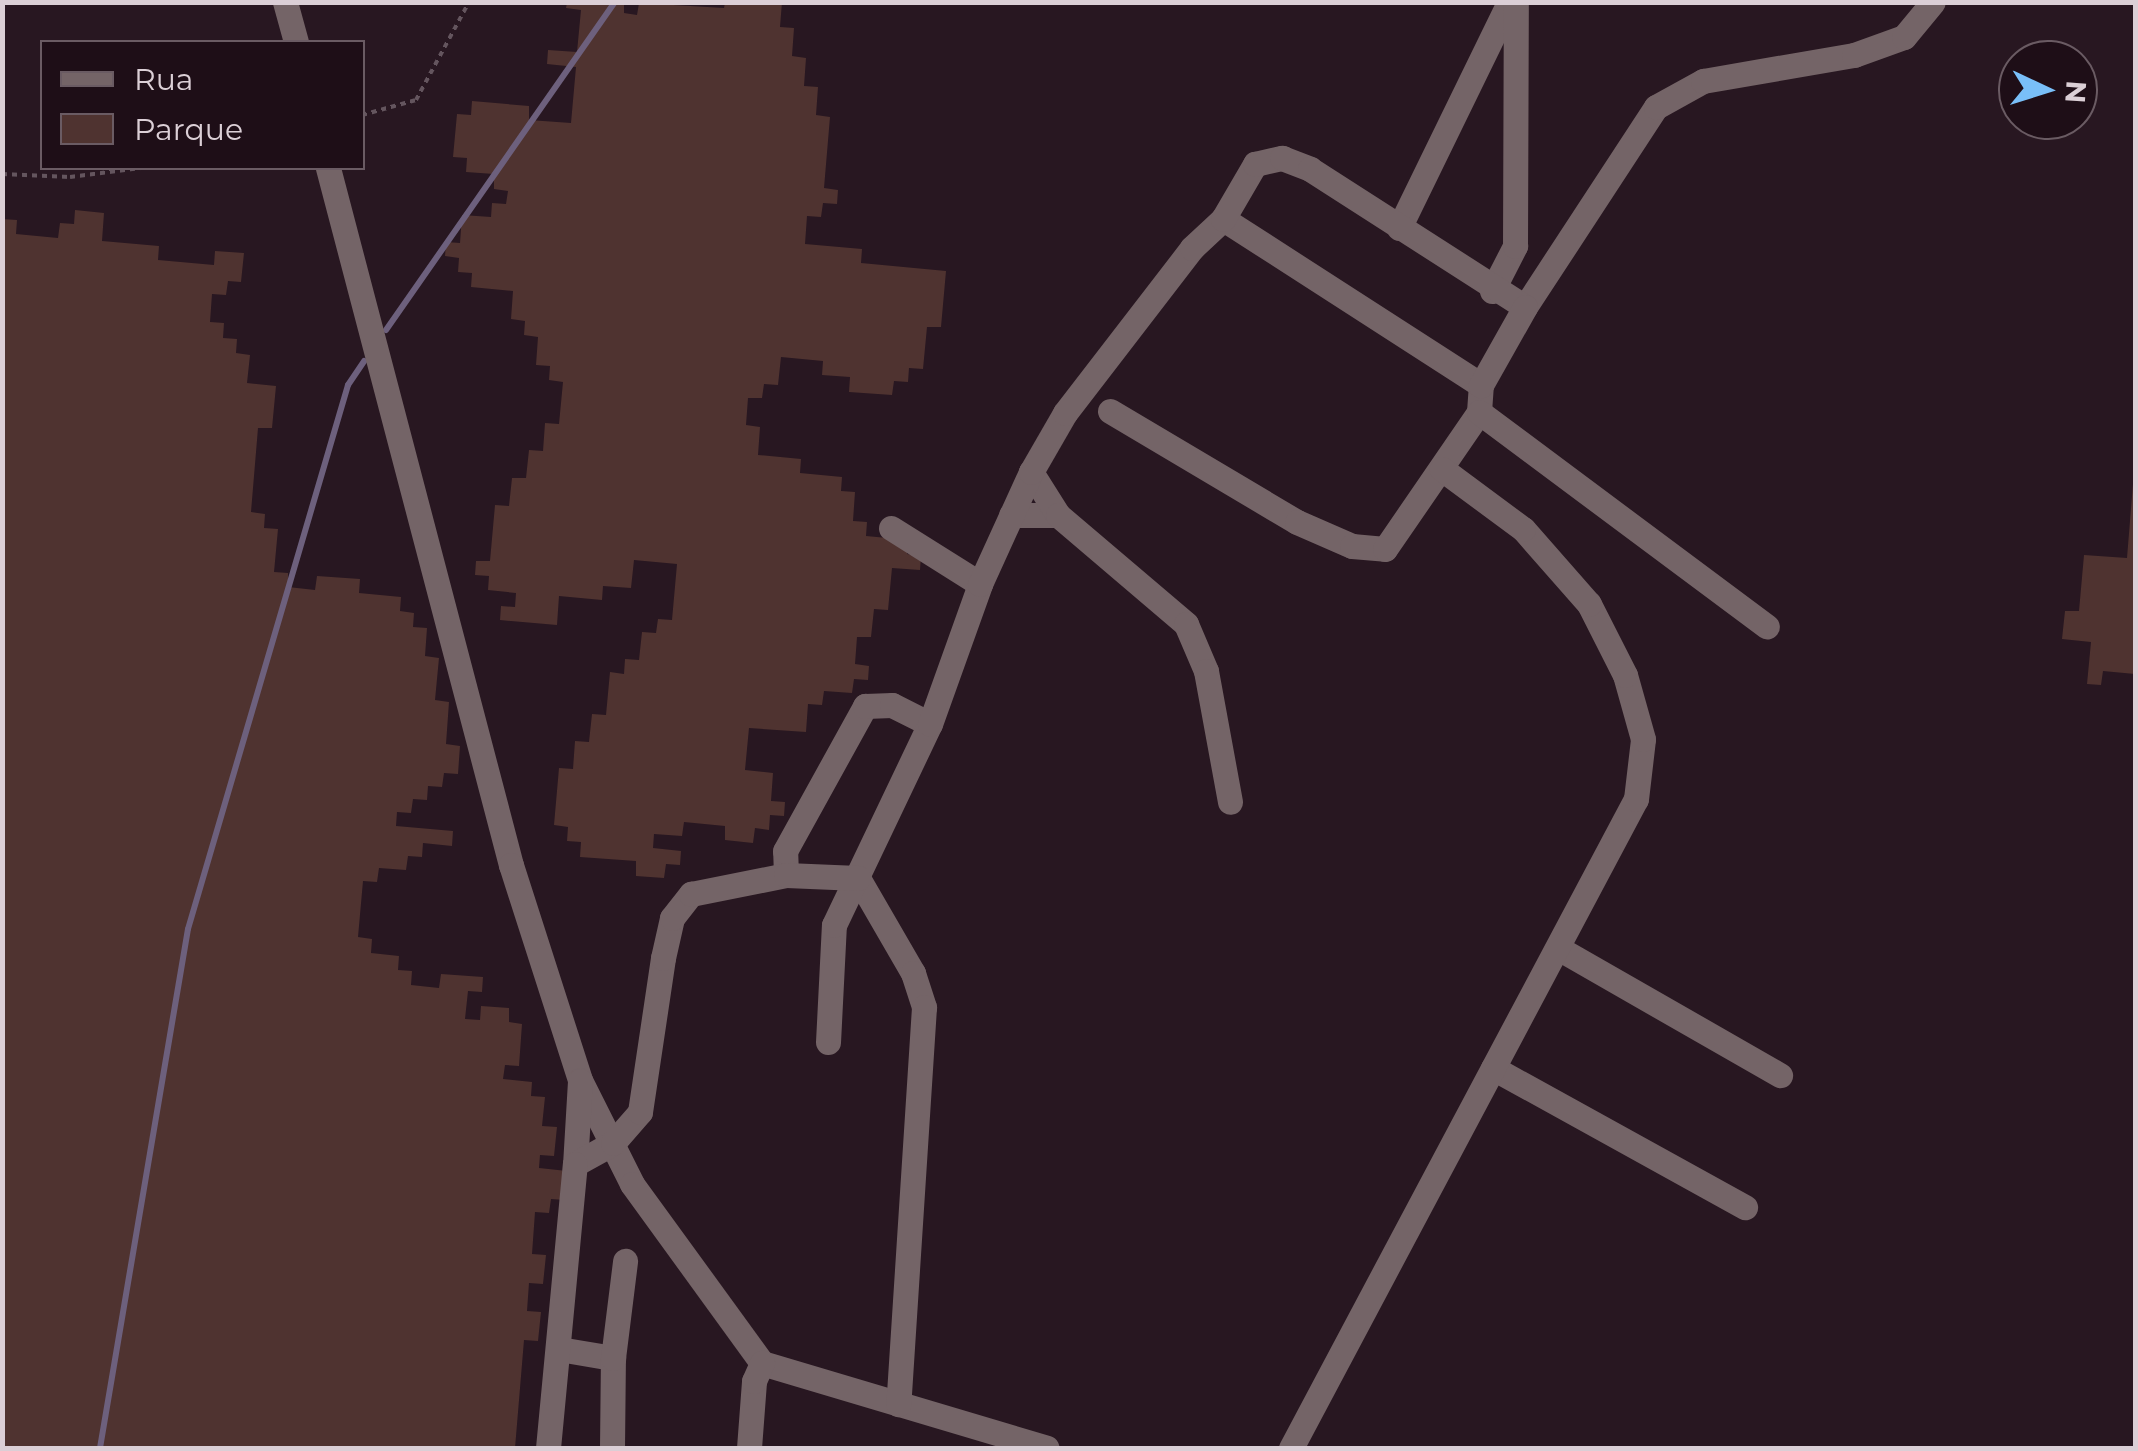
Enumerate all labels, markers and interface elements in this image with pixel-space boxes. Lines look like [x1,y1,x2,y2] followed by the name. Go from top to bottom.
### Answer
[40,40,365,170] legend
[1998,40,2098,140] north arrow
[134,61,194,98] text: Rua
[2058,79,2094,104] text: N
[134,111,243,148] text: Parque

